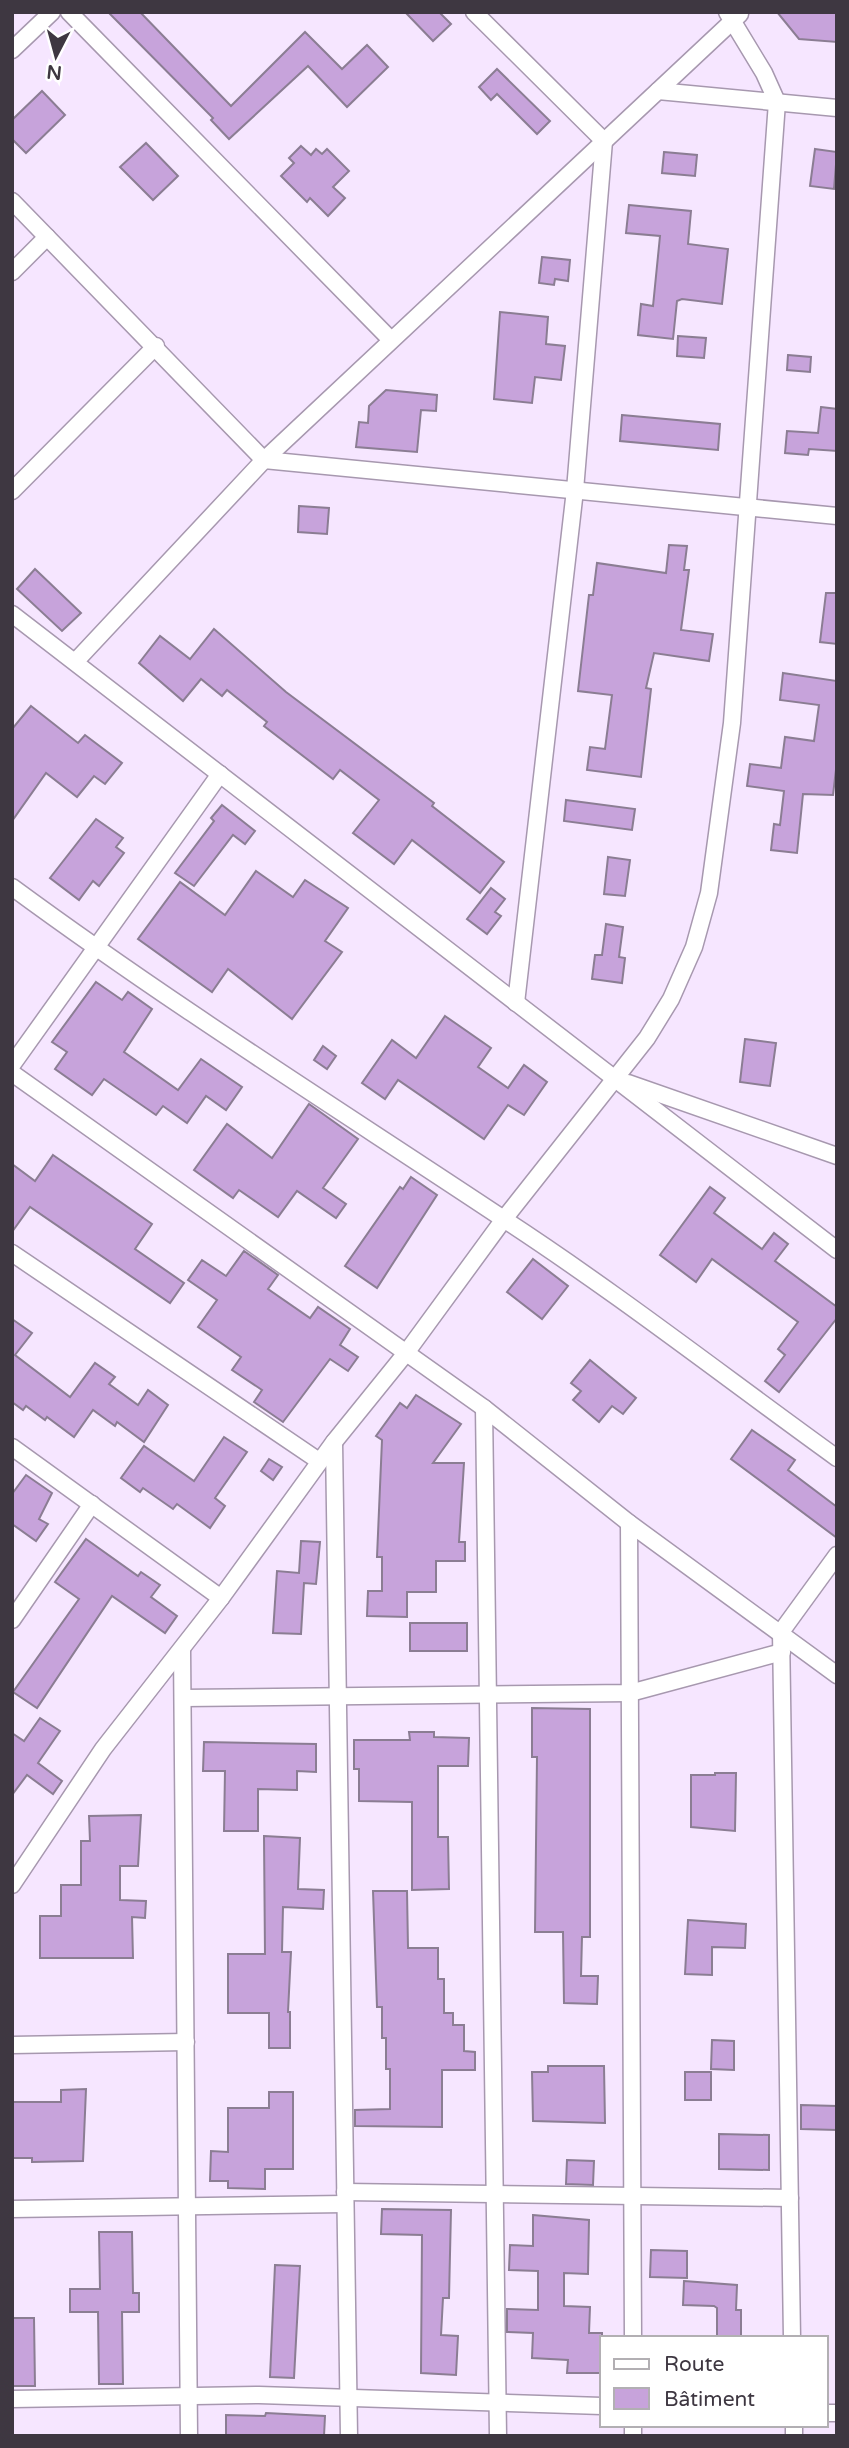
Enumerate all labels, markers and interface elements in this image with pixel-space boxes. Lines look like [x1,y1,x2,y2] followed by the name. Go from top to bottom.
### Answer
[21,21,91,91] north arrow
[46,60,63,84] text: N
[600,2336,828,2427] legend
[664,2352,724,2377] text: Route
[664,2387,755,2412] text: Bâtiment

